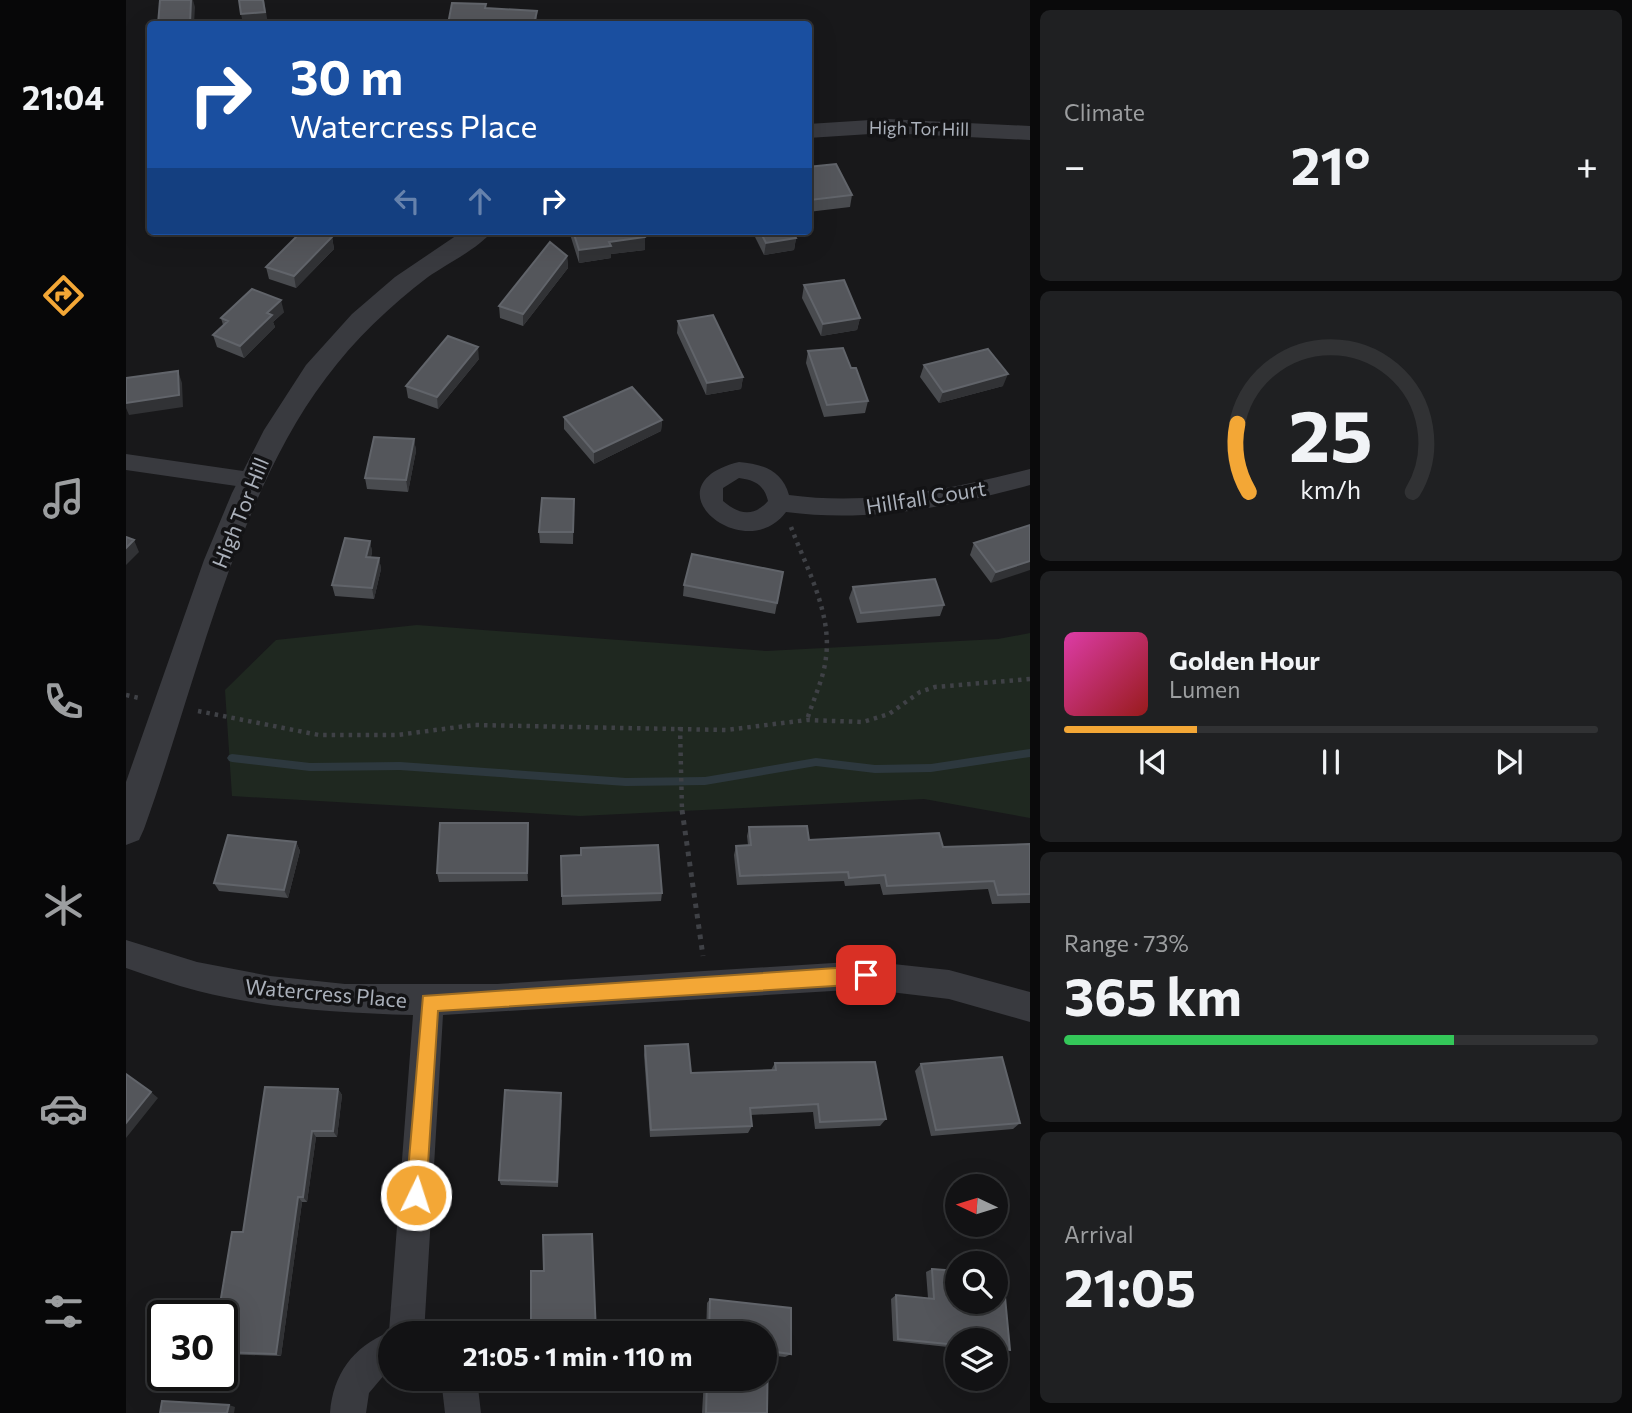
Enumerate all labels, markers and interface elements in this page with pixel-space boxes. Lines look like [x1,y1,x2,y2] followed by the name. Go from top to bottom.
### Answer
[290,45,403,105] text: 30 m
[175,49,266,140] icon: right
[22,77,104,117] text: 21:04
[1064,98,1145,126] text: Climate
[290,105,537,145] text: Watercress Place
[869,116,969,140] street label: High Tor Hill
[1291,132,1370,196] text: 21°
[1064,141,1086,188] text: −
[1576,141,1598,188] text: +
[388,182,426,220] icon: left
[461,182,499,220] icon: ahead
[534,182,572,220] icon: right
[39,271,88,320] icon: directions
[1289,388,1373,477] text: 25
[206,453,273,571] street label: High Tor Hill
[39,474,88,523] icon: music
[1301,474,1361,504] text: km/h
[864,475,988,518] street label: Hillfall Court
[1169,644,1320,675] text: Golden Hour
[1169,675,1240,703] text: Lumen
[39,677,88,726] icon: phone
[1134,743,1172,781] icon: previous
[1312,743,1350,781] icon: pause
[1490,743,1528,781] icon: next
[39,881,88,930] icon: climate
[1064,929,1189,957] text: Range · 73%
[836,945,896,1005] pin
[847,956,885,994] icon: arrive
[1064,963,1242,1027] text: 365 km
[244,973,408,1012] street label: Watercress Place
[39,1084,88,1133] icon: car
[379,1158,453,1232] position arrow
[945,1174,1008,1237] north arrow
[945,1174,1008,1391] map controls
[1064,1220,1134,1248] text: Arrival
[945,1251,1008,1314] button: search
[1064,1254,1196,1318] text: 21:05
[39,1287,88,1336] icon: filters
[147,1300,238,1391] speed limit sign: 30
[945,1328,1008,1391] button: layers
[463,1340,692,1371] text: 21:05 · 1 min · 110 m

